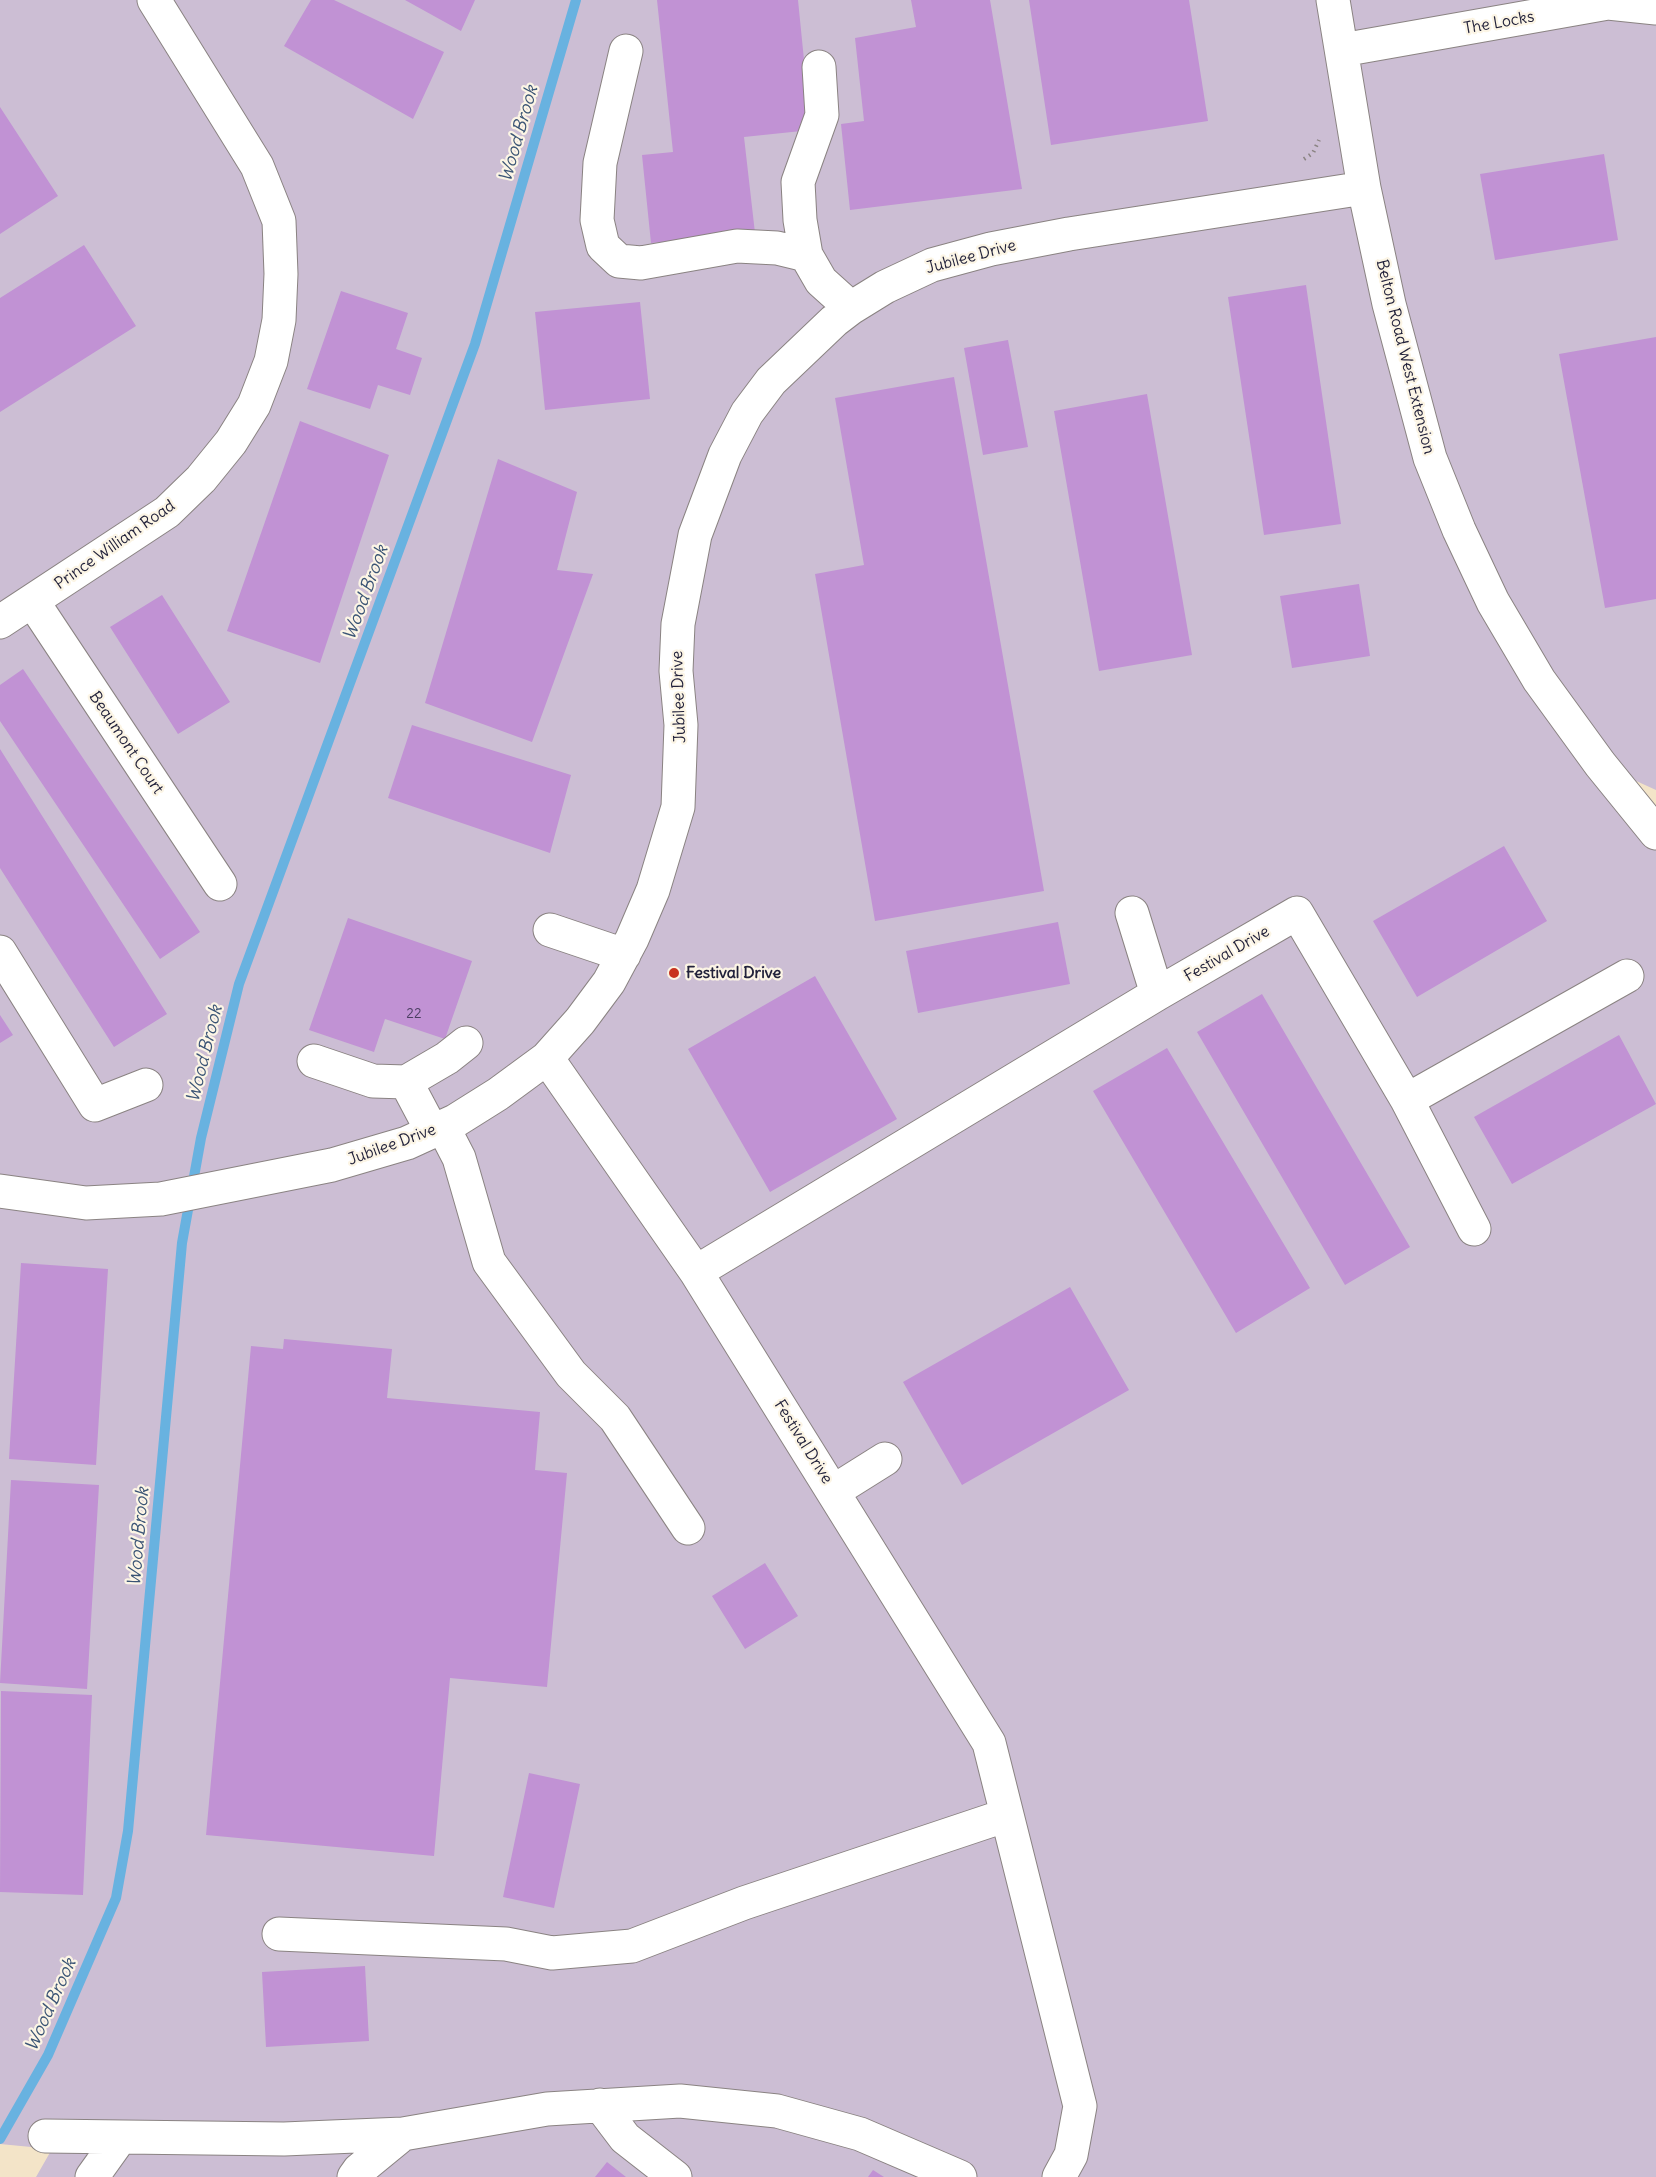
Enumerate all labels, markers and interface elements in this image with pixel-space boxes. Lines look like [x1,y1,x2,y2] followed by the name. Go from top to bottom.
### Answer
[1462,7,1536,39] street label: The Locks
[495,83,543,185] water label: Wood Brook
[924,236,1018,278] street label: Jubilee Drive
[1372,258,1438,456] street label: Belton Road West Extension
[51,496,179,594] street label: Prince William Road
[339,543,393,643] water label: Wood Brook
[668,651,690,743] street label: Jubilee Drive
[85,688,167,798] street label: Beaumont Court
[1181,922,1273,986] street label: Festival Drive
[686,963,781,983] place label: Festival Drive
[667,966,681,980] marker: Festival Drive
[183,1003,227,1105] water label: Wood Brook
[406,1006,422,1022] house number: 22
[345,1120,439,1170] street label: Jubilee Drive
[770,1397,836,1487] street label: Festival Drive
[124,1487,154,1587] water label: Wood Brook
[21,1955,81,2055] water label: Wood Brook

